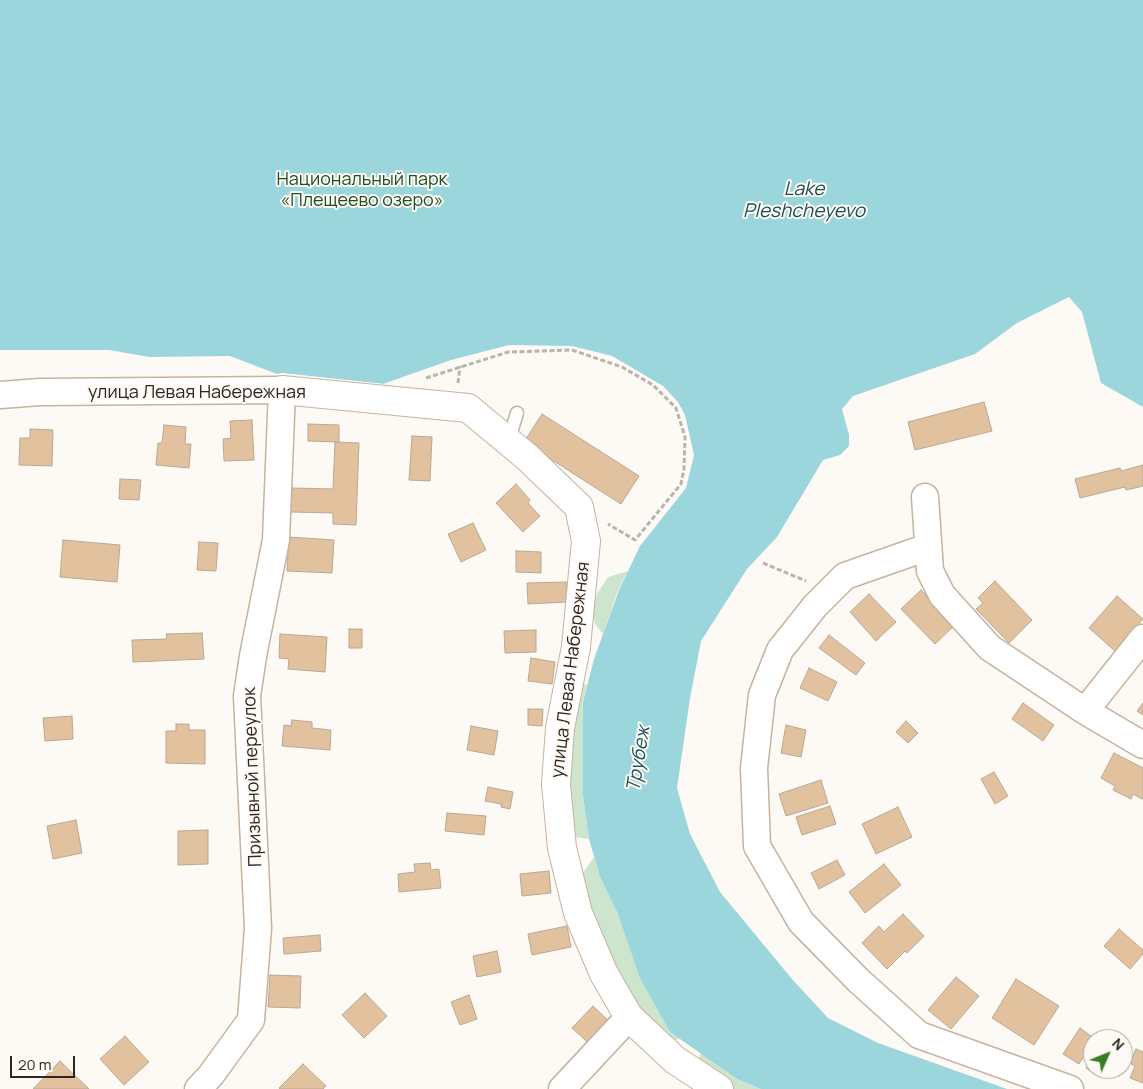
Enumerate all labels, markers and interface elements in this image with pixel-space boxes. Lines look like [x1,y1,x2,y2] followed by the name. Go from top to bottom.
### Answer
[276,169,448,212] park label: Национальный парк «Плещеево озеро»
[743,179,865,223] water label: Lake Pleshcheyevo
[88,382,306,404] street label: улица Левая Набережная
[547,560,595,780] street label: улица Левая Набережная
[239,687,267,867] street label: Призывной переулок
[623,724,655,794] water label: Трубеж
[1083,1029,1133,1079] north arrow
[1108,1034,1129,1054] text: N
[12,1046,78,1078] scale bar
[18,1054,51,1075] text: 20 m

